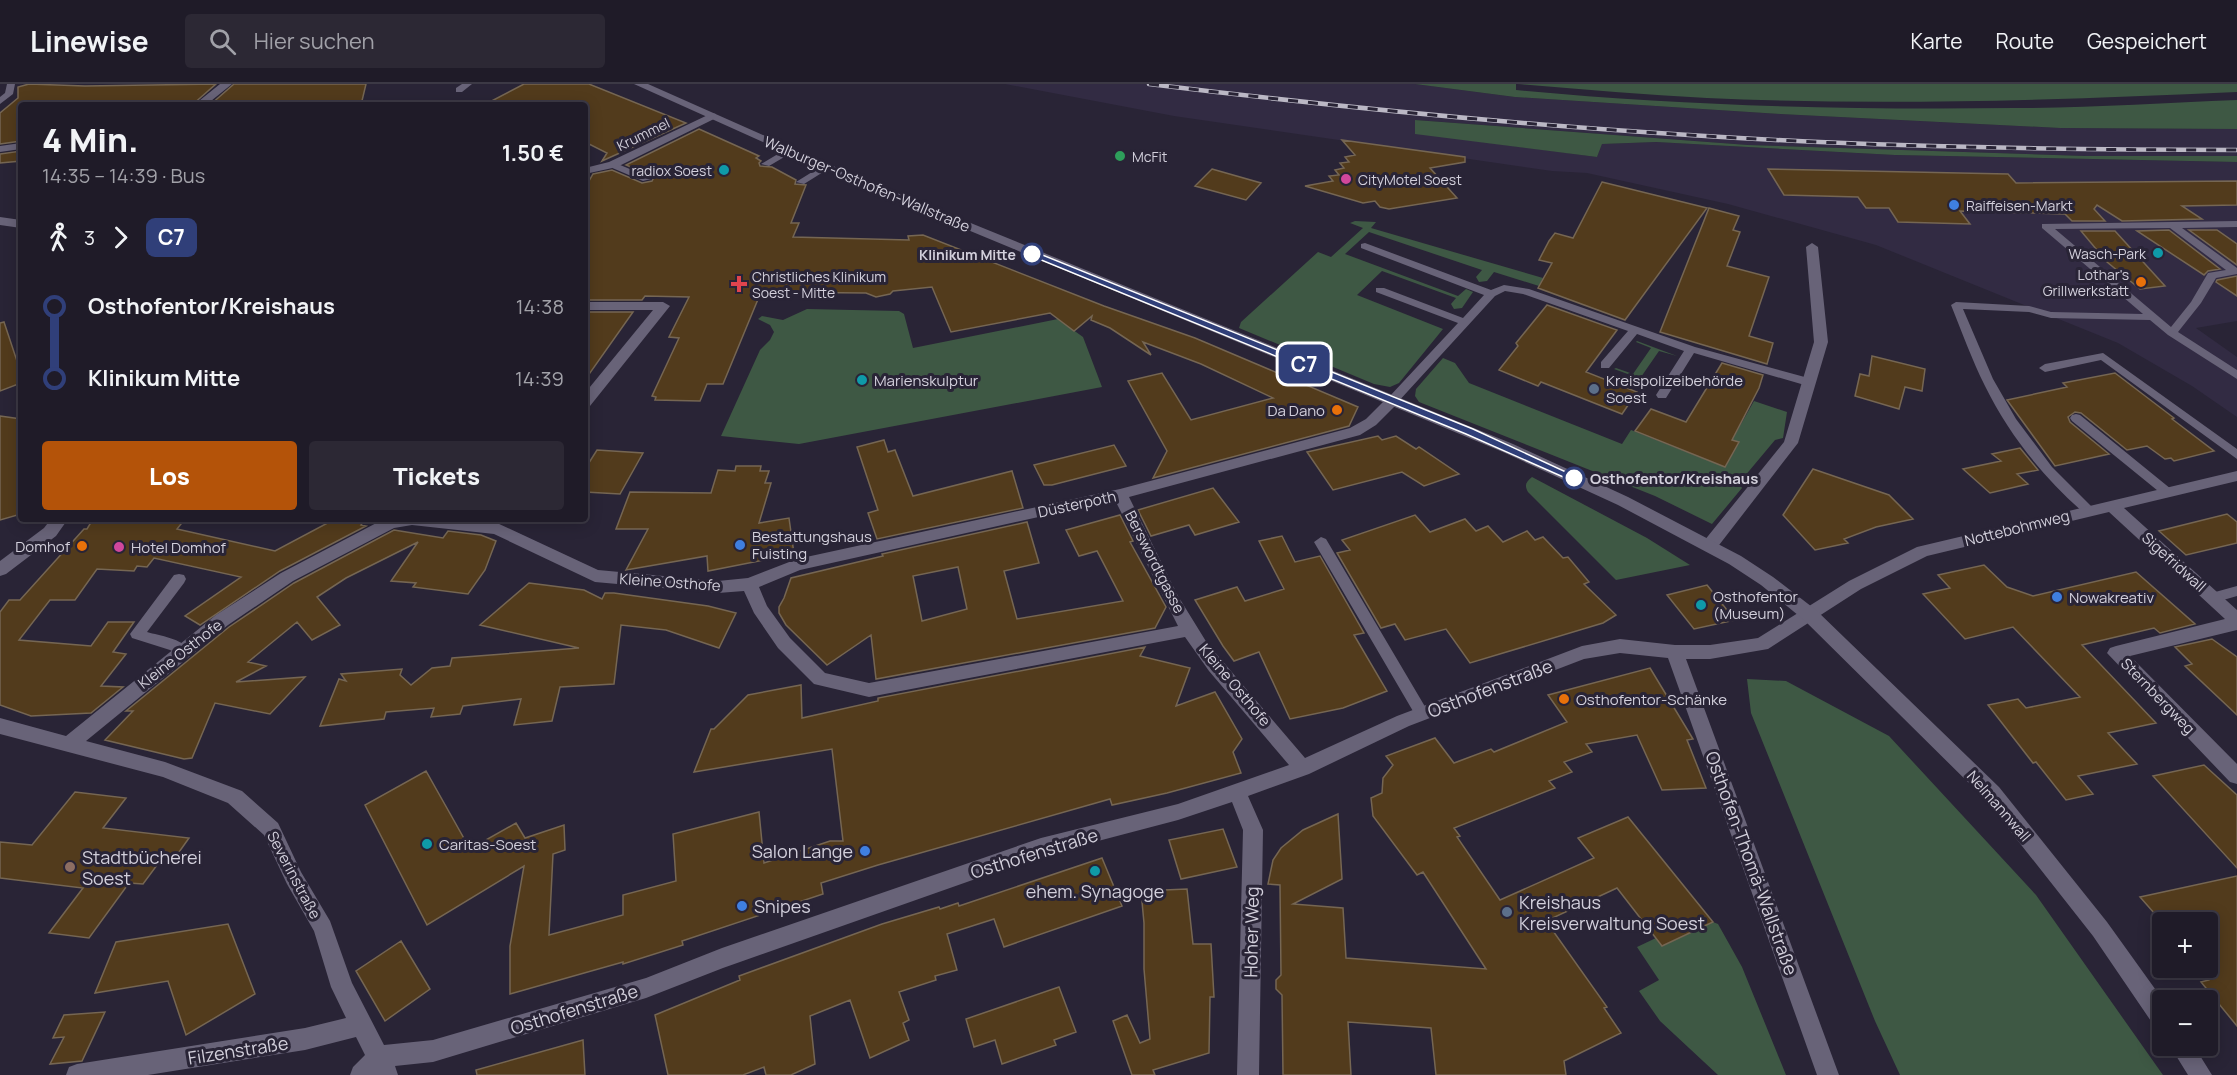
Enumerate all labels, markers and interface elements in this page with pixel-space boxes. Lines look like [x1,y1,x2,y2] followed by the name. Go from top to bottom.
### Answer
[185,14,605,68] search box
[30,22,149,60] text: Linewise
[206,25,239,58] icon: search
[254,26,375,56] text: Hier suchen
[1911,27,1963,55] text: Karte
[1996,27,2054,55] text: Route
[2087,27,2207,55] text: Gespeichert
[613,113,673,155] street label: Krummel
[42,117,139,162] text: 4 Min.
[761,131,973,237] street label: Walburger-Osthofen-Wallstraße
[502,138,564,168] text: 1.50 €
[1132,147,1168,166] place label: McFit
[1113,149,1127,163] marker: McFit
[632,161,712,180] place label: radiox Soest
[42,162,205,189] text: 14:35 – 14:39 · Bus
[717,163,731,177] marker: radiox Soest
[1358,170,1462,189] place label: CityMotel Soest
[1339,172,1353,186] marker: CityMotel Soest
[1966,196,2073,215] place label: Raiffeisen-Markt
[1947,198,1961,212] marker: Raiffeisen-Markt
[42,221,75,254] icon: walk
[104,221,137,254] icon: forward
[158,223,185,251] text: C7
[84,224,95,251] text: 3
[1021,243,1043,265] marker: Klinikum Mitte
[2069,244,2147,263] place label: Wasch-Park
[919,245,1016,264] place label: Klinikum Mitte
[2151,246,2165,260] marker: Wasch-Park
[2043,265,2129,300] place label: Lothar's Grillwerkstatt
[752,267,886,302] place label: Christliches Klinikum Soest - Mitte
[730,275,748,293] marker: Christliches Klinikum Soest - Mitte
[2134,275,2148,289] marker: Lothar's Grillwerkstatt
[88,291,335,321] text: Osthofentor/Kreishaus
[516,293,564,320] text: 14:38
[1277,344,1331,384] line badge: C7
[1291,350,1317,378] text: C7
[88,363,240,393] text: Klinikum Mitte
[515,365,564,392] text: 14:39
[874,370,979,391] place label: Marienskulptur
[1606,370,1743,408] place label: Kreispolizeibehörde Soest
[855,373,869,387] marker: Marienskulptur
[1587,382,1601,396] marker: Kreispolizeibehörde Soest
[1267,400,1325,421] place label: Da Dano
[1330,403,1344,417] marker: Da Dano
[42,441,297,510] button: Los
[309,441,564,510] button: Tickets
[1563,467,1585,489] marker: Osthofentor/Kreishaus
[1590,468,1758,489] place label: Osthofentor/Kreishaus
[1036,485,1118,523] street label: Düsterpoth
[1962,505,2072,551] street label: Nottebohmweg
[1120,507,1190,617] street label: Berswordtgasse
[752,526,872,564] place label: Bestattungshaus Fuisting
[2137,527,2211,597] street label: Sigefridwall
[15,536,71,557] place label: Domhof
[131,537,227,558] place label: Hotel Domhof
[733,538,747,552] marker: Bestattungshaus Fuisting
[75,539,89,553] marker: Domhof
[112,540,126,554] marker: Hotel Domhof
[619,568,722,596] street label: Kleine Osthofe
[1713,586,1799,624] place label: Osthofentor (Museum)
[2069,587,2154,608] place label: Nowakreativ
[2050,590,2064,604] marker: Nowakreativ
[1694,598,1708,612] marker: Osthofentor (Museum)
[134,614,227,694] street label: Kleine Osthofe
[1194,639,1276,731] street label: Kleine Osthofe
[1424,653,1556,723] street label: Osthofenstraße
[2116,653,2200,739] street label: Sternbergweg
[1576,689,1727,710] place label: Osthofentor-Schänke
[1557,692,1571,706] marker: Osthofentor-Schänke
[1700,748,1804,978] street label: Osthofen-Thomä-Wallstraße
[1962,766,2036,846] street label: Nelmannwall
[967,822,1101,884] street label: Osthofenstraße
[262,827,326,923] street label: Severinstraße
[439,834,536,855] place label: Caritas-Soest
[420,837,434,851] marker: Caritas-Soest
[752,839,853,863] place label: Salon Lange
[858,844,872,858] marker: Salon Lange
[82,845,202,890] place label: Stadtbücherei Soest
[63,860,77,874] marker: Stadtbücherei Soest
[1088,864,1102,878] marker: ehem. Synagoge
[1026,879,1164,903] place label: ehem. Synagoge
[1238,886,1264,978] street label: Hoher Weg
[1519,890,1705,935] place label: Kreishaus Kreisverwaltung Soest
[754,894,811,918] place label: Snipes
[735,899,749,913] marker: Snipes
[1500,905,1514,919] marker: Kreishaus Kreisverwaltung Soest
[2152,912,2218,1056] map controls
[2152,912,2218,978] button: +
[507,978,641,1040] street label: Osthofenstraße
[2152,990,2218,1056] button: −
[186,1030,290,1070] street label: Filzenstraße

